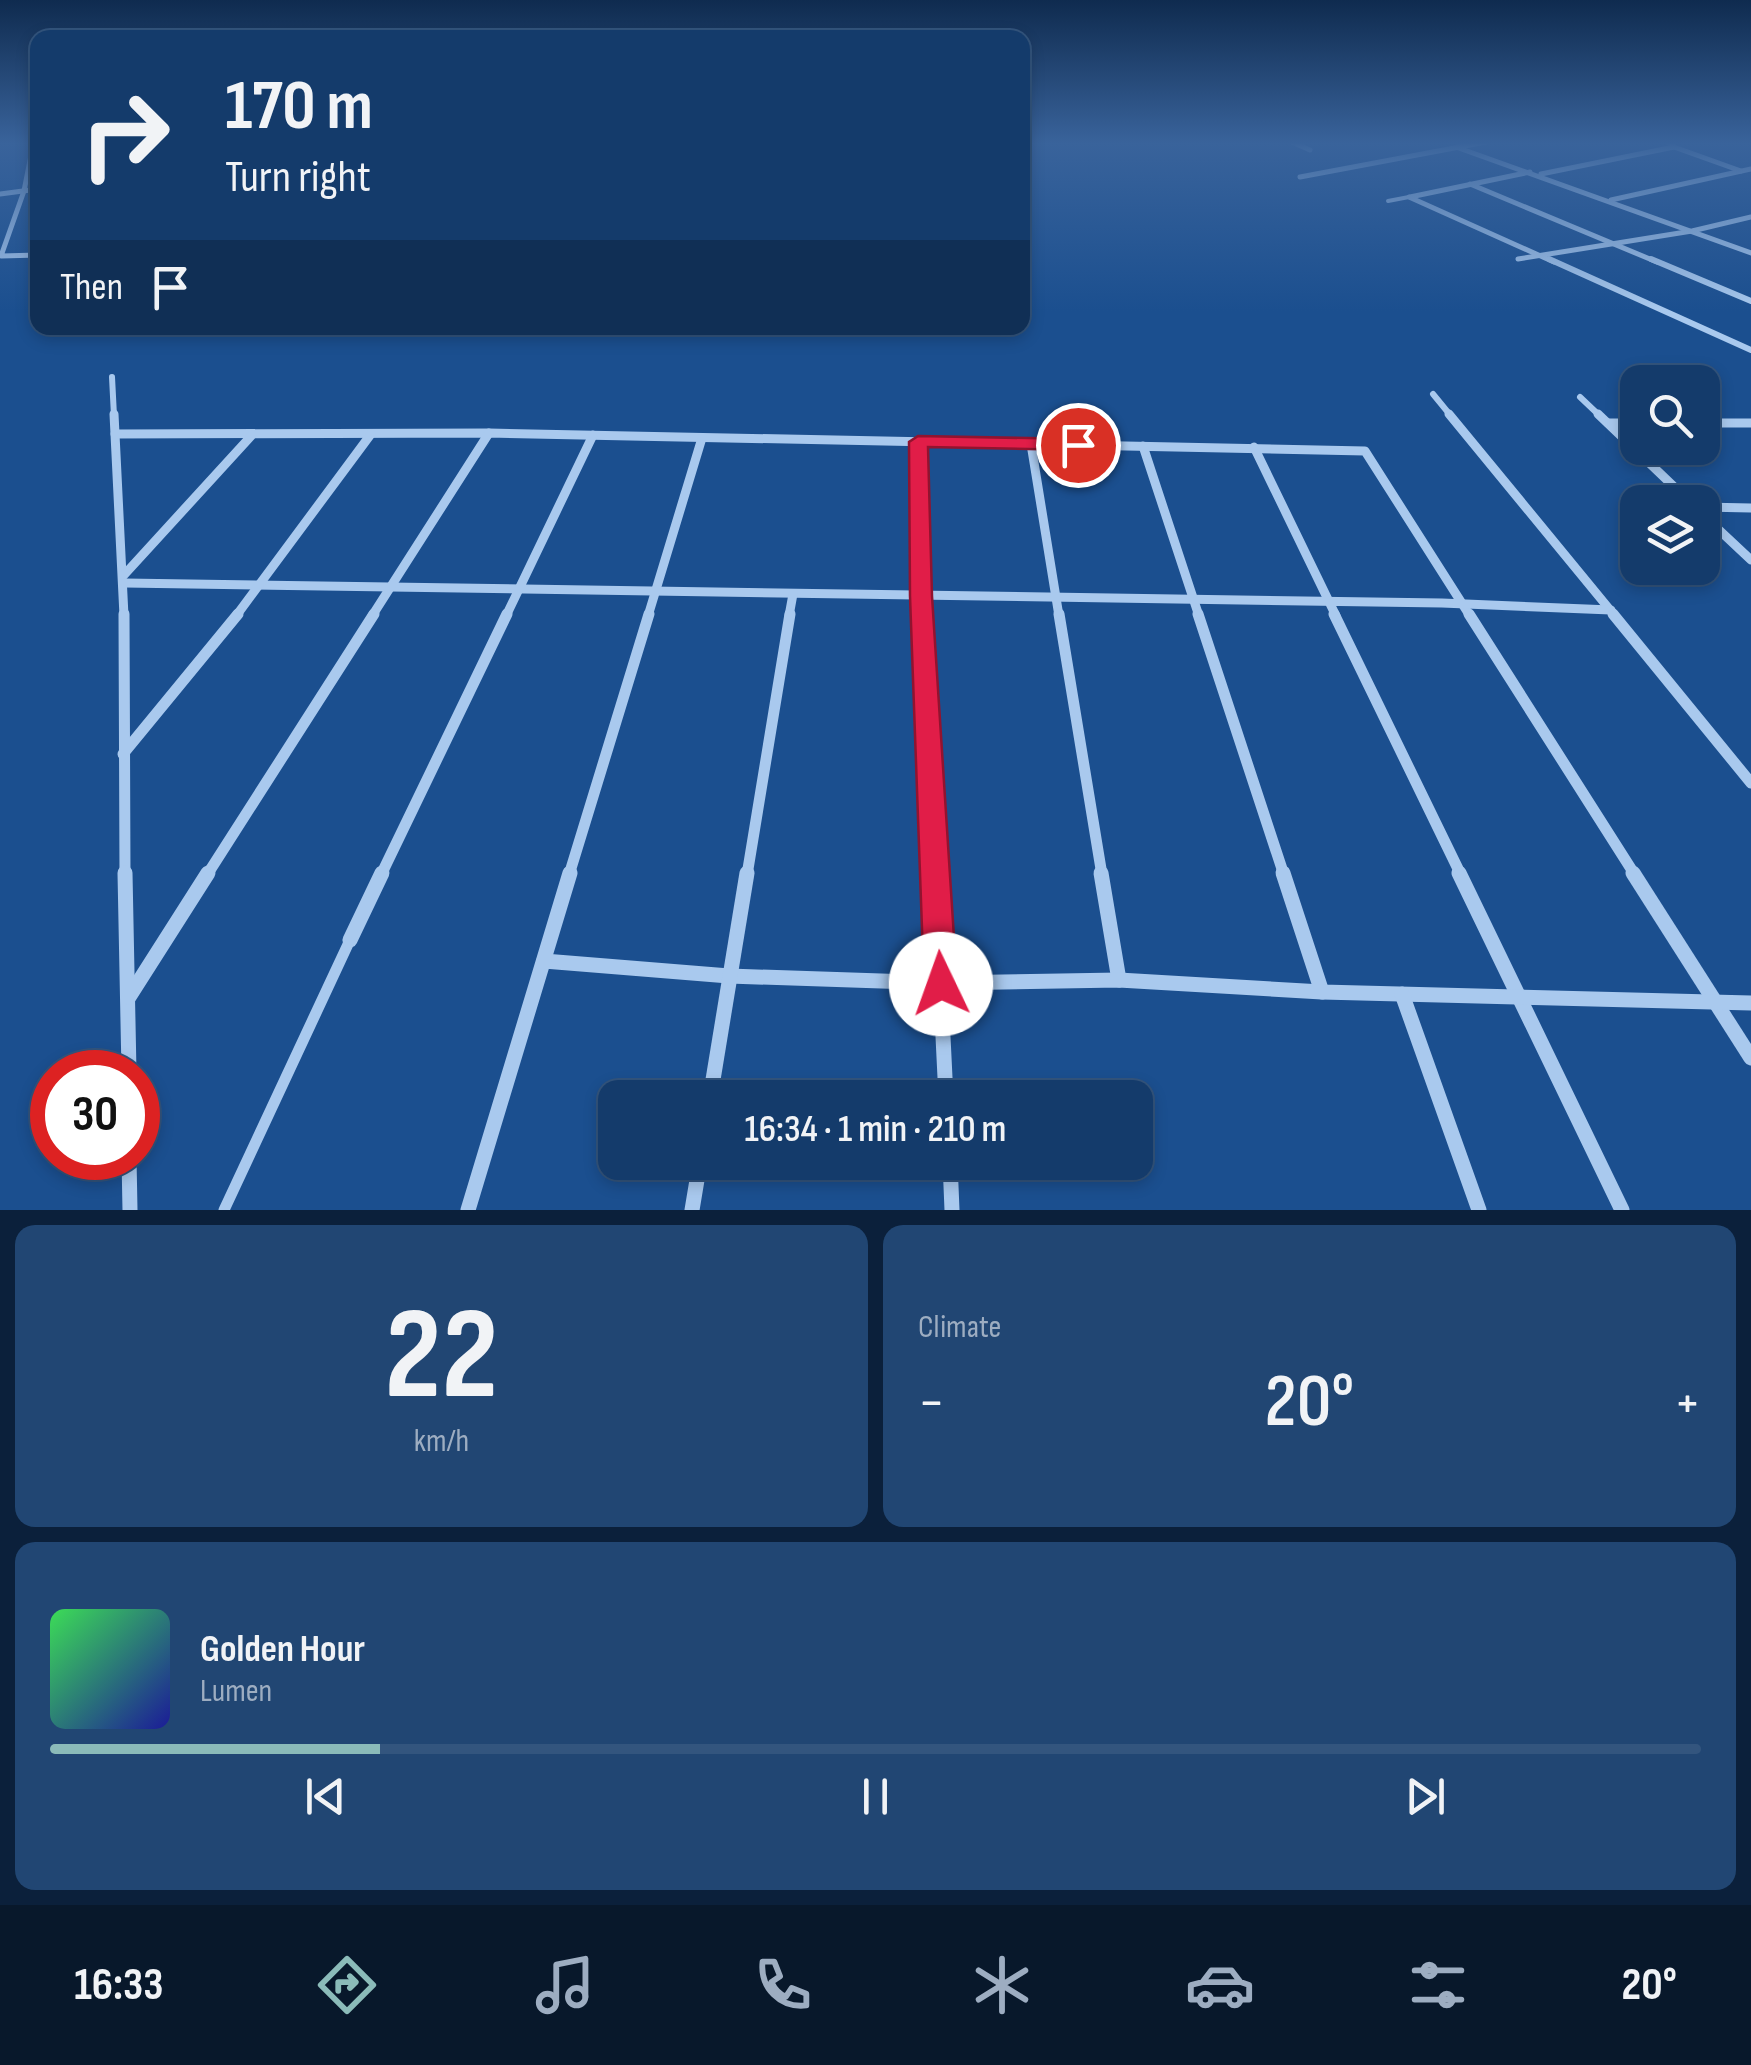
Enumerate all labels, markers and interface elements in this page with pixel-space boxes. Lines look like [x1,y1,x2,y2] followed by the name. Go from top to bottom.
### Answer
[225,65,373,149] text: 170 m
[60,70,190,200] icon: right
[225,150,371,205] text: Turn right
[143,260,198,315] icon: arrive
[60,265,123,310] text: Then
[1620,365,1720,585] map controls
[1620,365,1720,465] button: search
[1036,403,1121,488] pin
[1051,418,1106,473] icon: arrive
[1620,485,1720,585] button: layers
[889,932,993,1036] position arrow
[30,1050,160,1180] speed limit sign: 30
[745,1107,1006,1152] text: 16:34 · 1 min · 210 m
[385,1279,498,1435] text: 22
[918,1308,1001,1347] text: Climate
[1265,1357,1354,1448] text: 20°
[918,1370,945,1437] text: −
[1674,1370,1701,1437] text: +
[414,1422,469,1461] text: km/h
[200,1627,365,1672] text: Golden Hour
[200,1672,272,1711] text: Lumen
[298,1769,353,1824] icon: previous
[848,1769,903,1824] icon: pause
[1398,1769,1453,1824] icon: next
[312,1950,382,2020] icon: directions
[530,1950,600,2020] icon: music
[748,1950,818,2020] icon: phone
[967,1950,1037,2020] icon: climate
[1185,1950,1255,2020] icon: car
[1403,1950,1473,2020] icon: filters
[74,1958,163,2013] text: 16:33
[1622,1958,1677,2013] text: 20°

